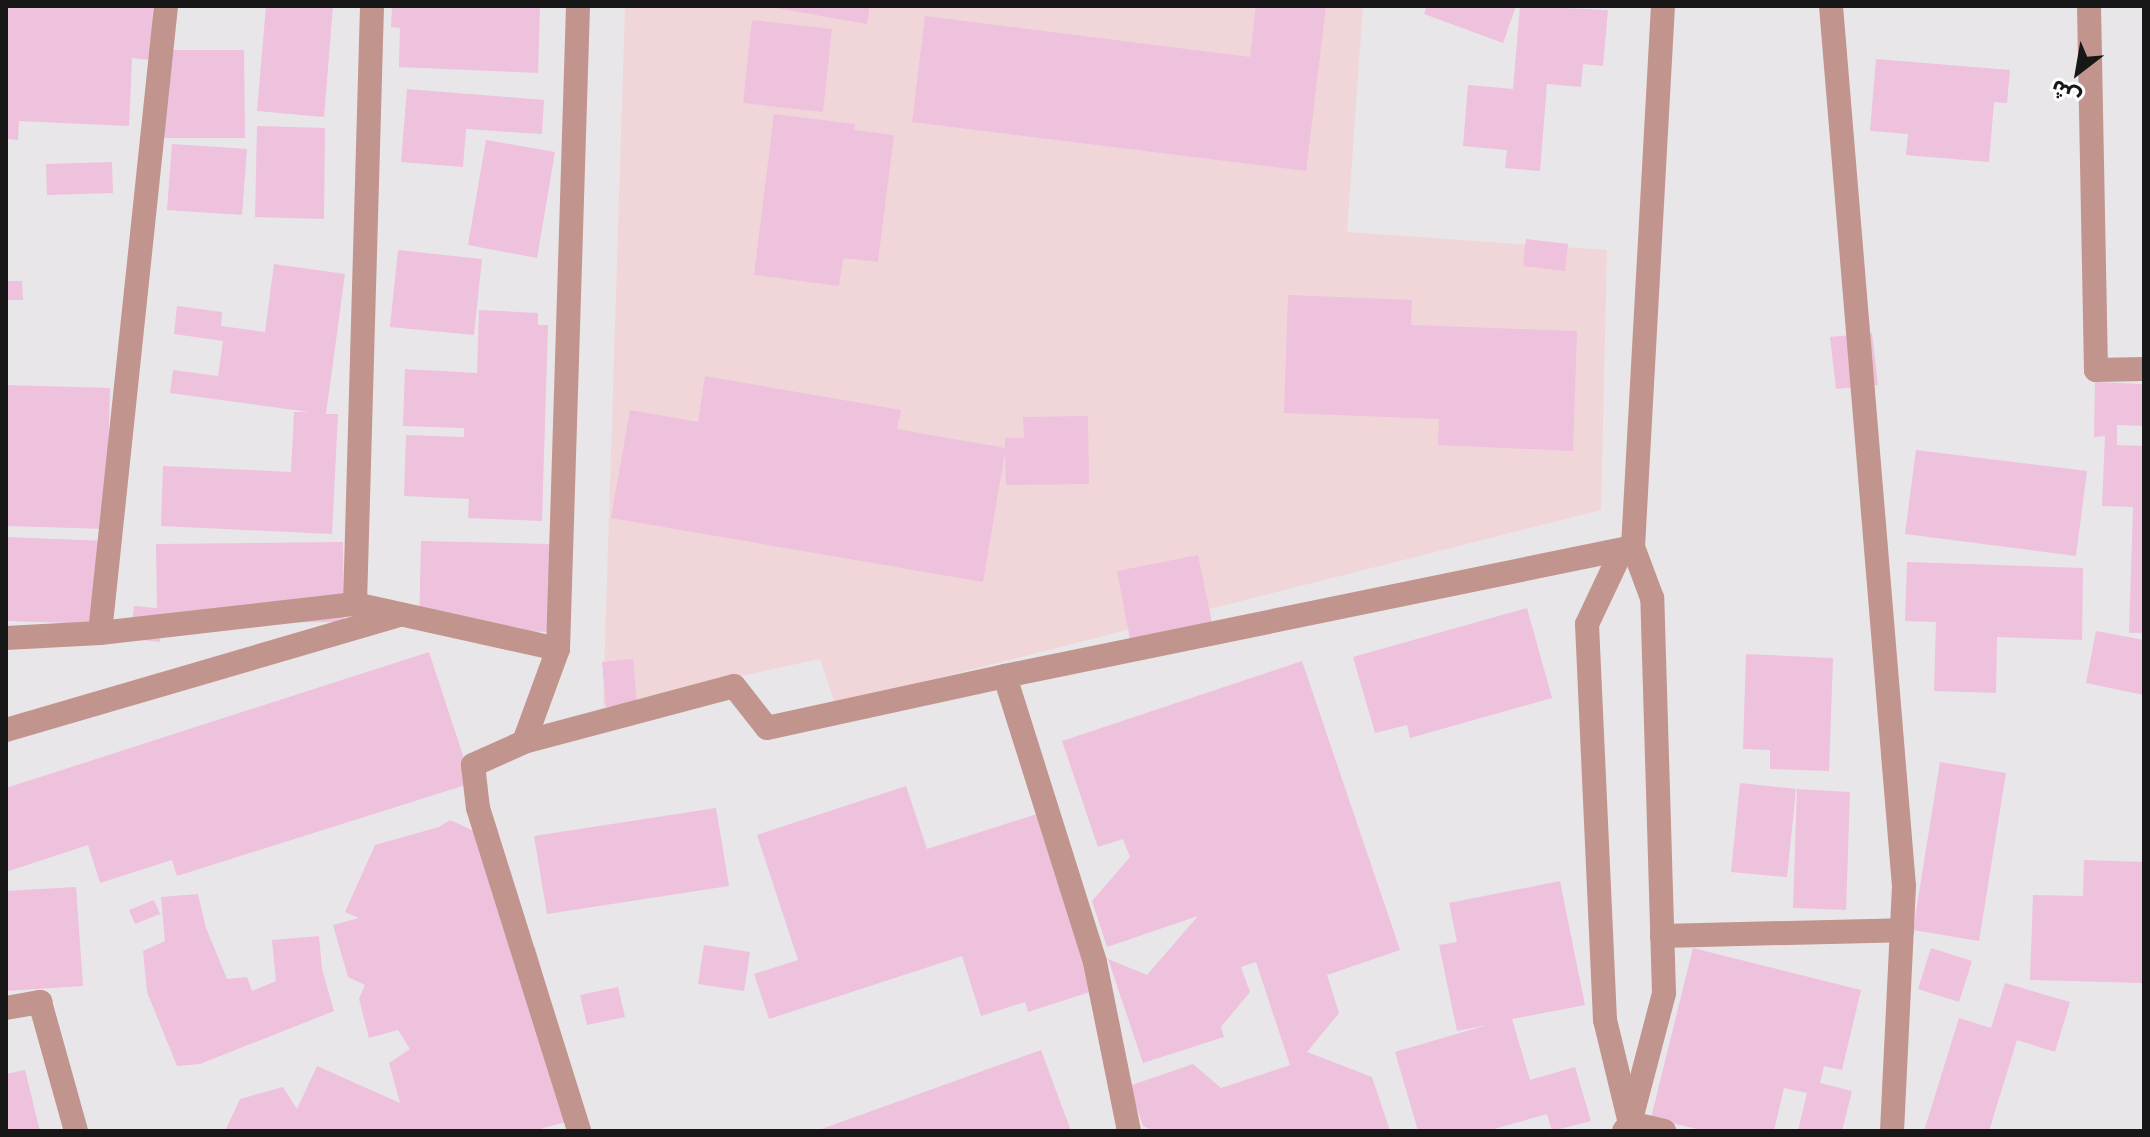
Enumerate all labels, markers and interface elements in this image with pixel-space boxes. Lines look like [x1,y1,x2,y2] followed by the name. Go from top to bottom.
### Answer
[2038,32,2118,112] north arrow
[2044,72,2086,114] text: ش

